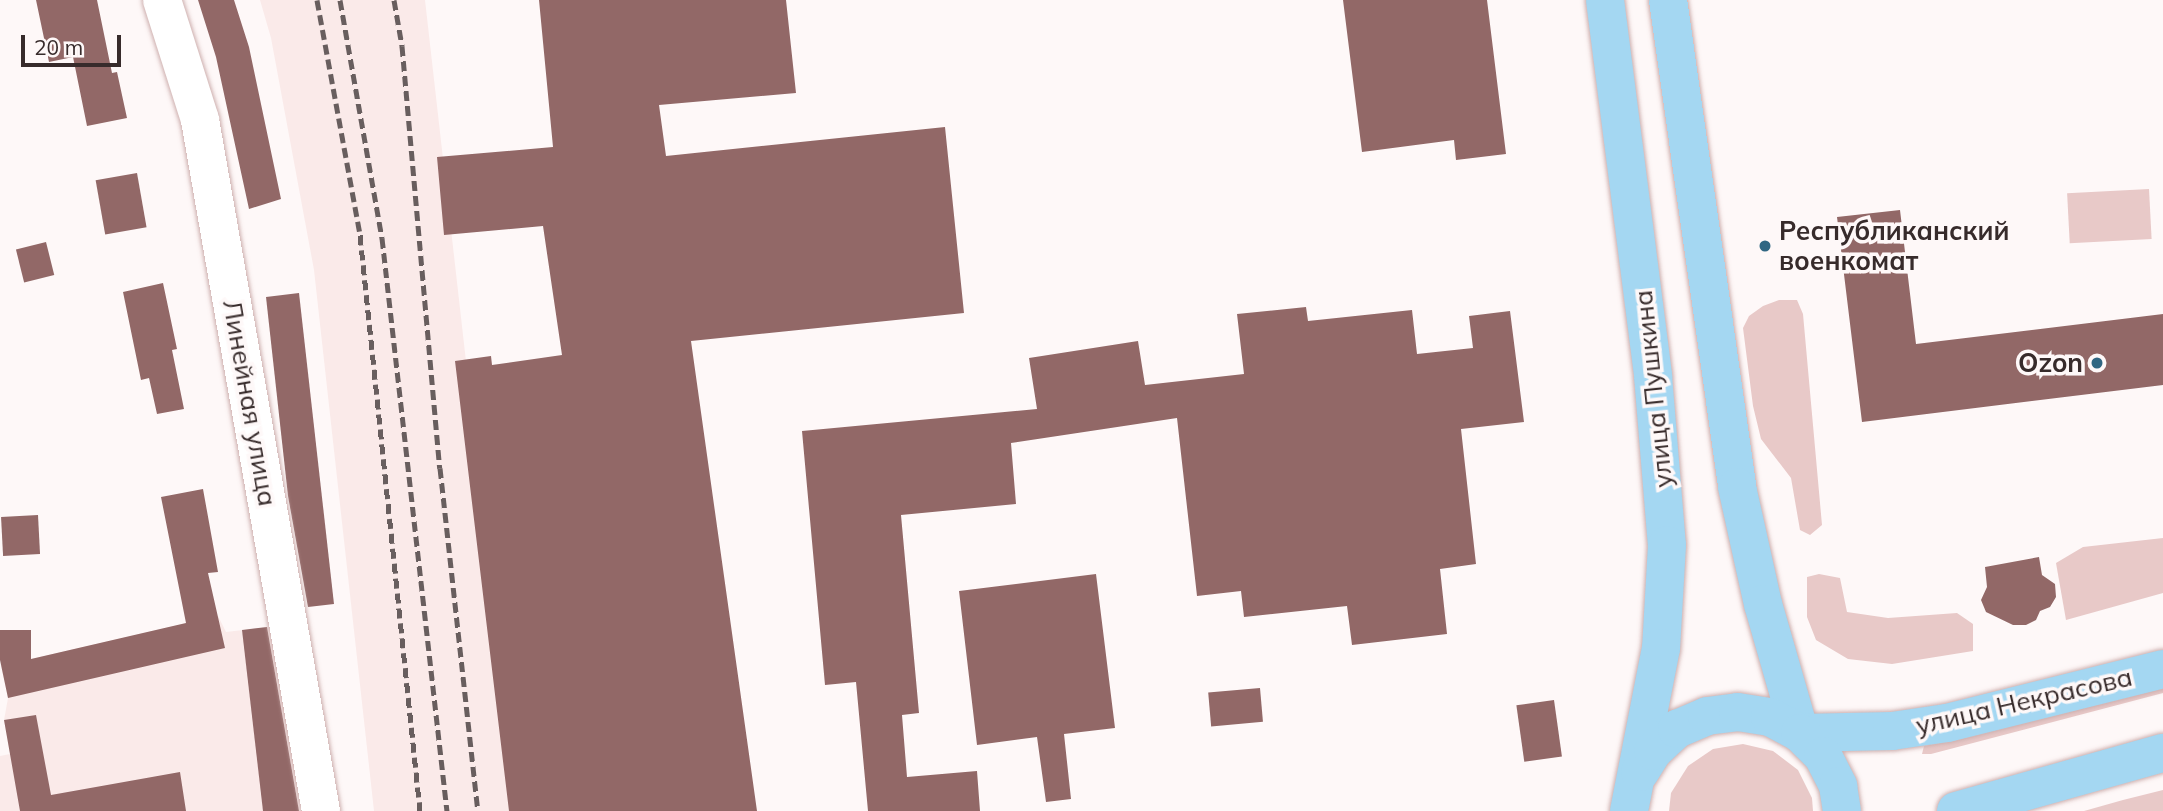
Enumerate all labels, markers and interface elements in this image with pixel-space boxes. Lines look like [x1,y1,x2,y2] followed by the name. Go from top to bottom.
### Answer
[24,21,124,65] scale bar
[34,34,83,60] text: 20 m
[1779,215,2009,276] place label: Республиканский военкомат
[1757,238,1773,254] marker: Республиканский военкомат
[1627,289,1679,489] street label: улица Пушкина
[216,297,284,509] street label: Линейная улица
[2018,347,2083,379] place label: Ozon
[2089,355,2105,371] marker: Ozon
[1913,661,2135,741] street label: улица Некрасова

